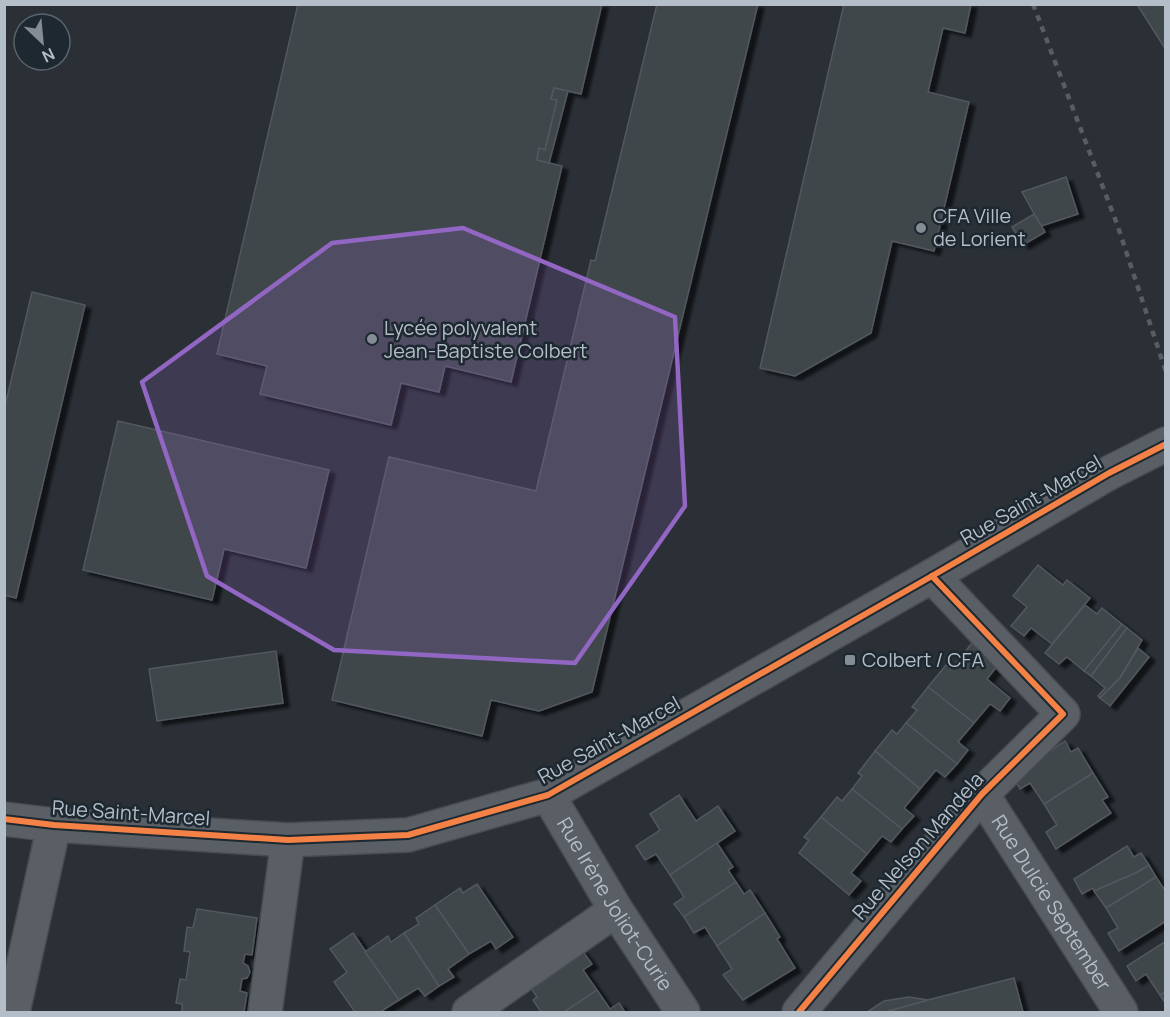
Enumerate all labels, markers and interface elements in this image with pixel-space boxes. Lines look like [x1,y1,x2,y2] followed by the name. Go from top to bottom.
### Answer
[12,12,72,72] north arrow
[39,43,59,68] text: N
[933,202,1026,252] place label: CFA Ville de Lorient
[914,221,928,235] marker: CFA Ville de Lorient
[384,314,587,364] place label: Lycée polyvalent Jean-Baptiste Colbert
[365,332,379,346] marker: Lycée polyvalent Jean-Baptiste Colbert
[955,448,1106,551] street label: Rue Saint-Marcel
[862,646,984,673] place label: Colbert / CFA
[843,653,857,667] marker: Colbert / CFA
[533,689,685,790] street label: Rue Saint-Marcel
[846,766,989,925] street label: Rue Nelson Mandela
[51,794,211,832] street label: Rue Saint-Marcel
[986,809,1118,996] street label: Rue Dulcie September
[551,812,679,996] street label: Rue Irène Joliot-Curie

